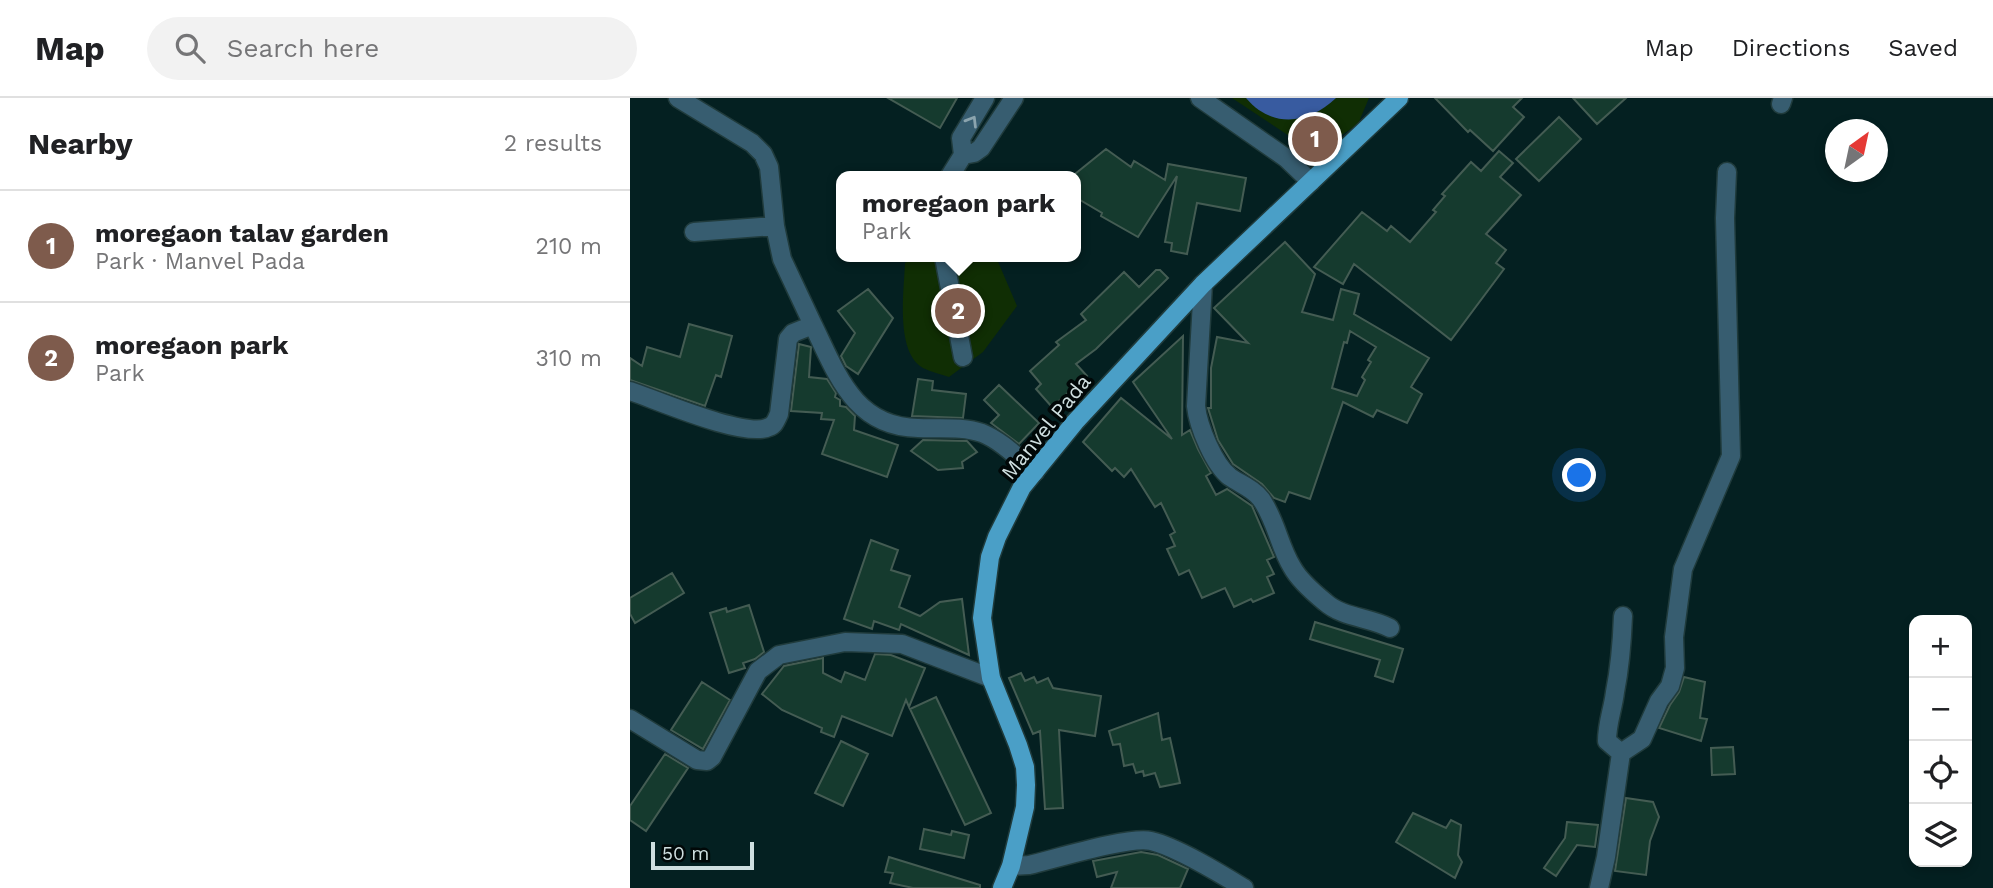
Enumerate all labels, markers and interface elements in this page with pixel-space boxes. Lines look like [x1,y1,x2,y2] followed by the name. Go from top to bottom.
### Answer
[147,17,637,80] search box
[35,29,105,68] text: Map
[171,29,209,67] icon: search
[227,33,379,63] text: Search here
[1645,34,1694,62] text: Map
[1732,34,1850,62] text: Directions
[1888,34,1958,62] text: Saved
[1292,113,1338,165] pin: 1
[964,115,977,128] one-way arrow
[1825,119,1888,182] north arrow
[28,126,133,161] text: Nearby
[504,130,602,157] text: 2 results
[836,171,1081,262] popup
[862,188,1055,218] text: moregaon park
[95,218,389,248] text: moregaon talav garden
[862,218,911,245] text: Park
[46,233,56,260] text: 1
[536,233,602,260] text: 210 m
[95,248,305,275] text: Park · Manvel Pada
[935,285,981,337] pin: 2
[95,330,288,360] text: moregaon park
[44,345,58,372] text: 2
[536,345,602,372] text: 310 m
[95,360,144,387] text: Park
[996,369,1096,484] street label: Manvel Pada
[1562,458,1596,492] your location
[1909,615,1972,867] map controls
[1909,615,1972,678] button: +
[1909,678,1972,741] button: −
[1909,741,1972,804] button: locate
[1909,804,1972,867] button: layers
[651,839,754,871] scale bar
[662,842,709,865] text: 50 m

